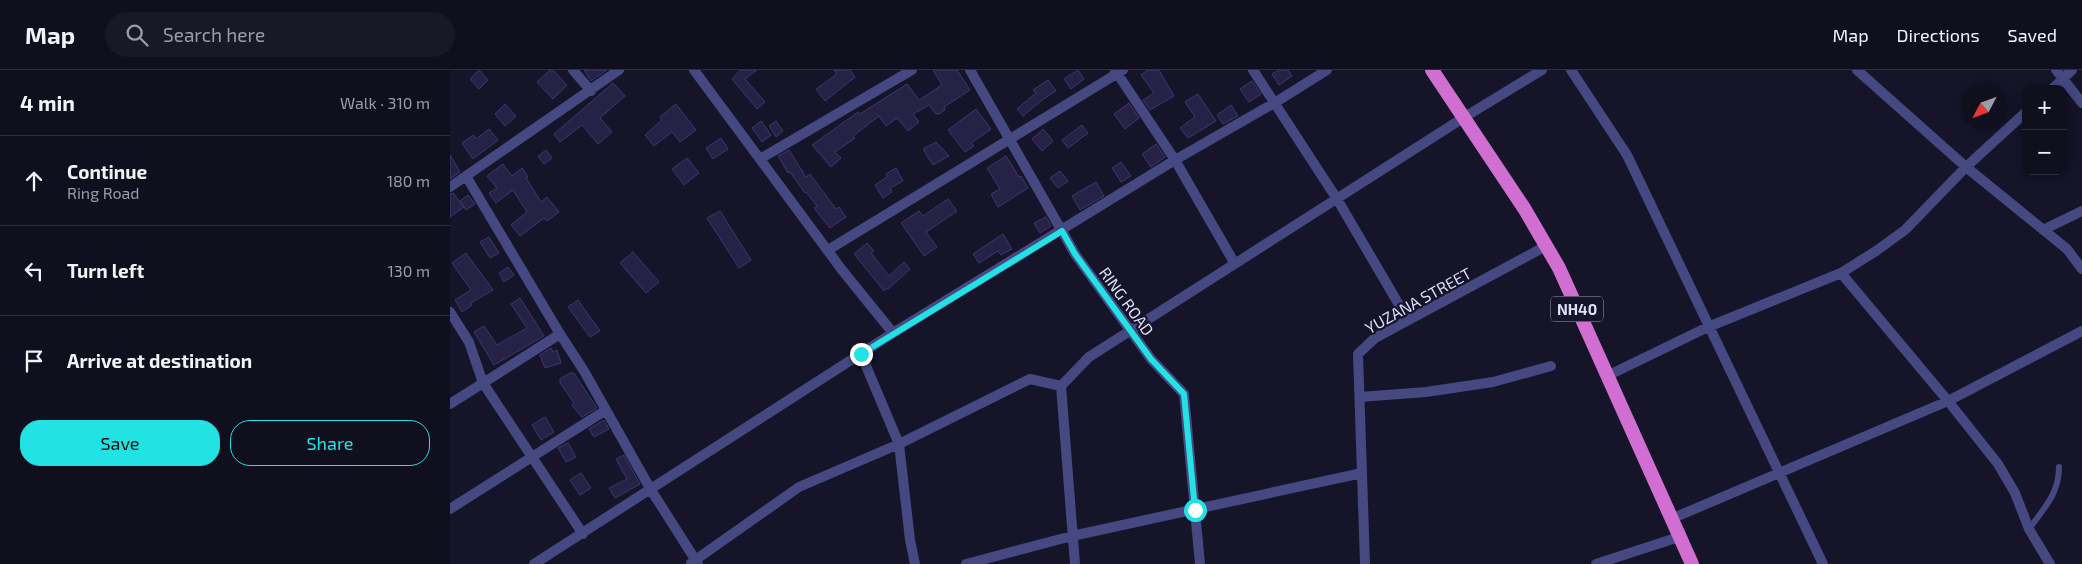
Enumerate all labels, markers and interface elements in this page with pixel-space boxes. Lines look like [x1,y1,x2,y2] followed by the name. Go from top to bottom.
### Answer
[105,12,455,57] search box
[25,20,75,49] text: Map
[123,21,151,49] icon: search
[163,23,265,46] text: Search here
[1832,24,1869,46] text: Map
[1897,24,1980,46] text: Directions
[2008,24,2057,46] text: Saved
[1962,85,2007,130] north arrow
[2022,85,2067,175] map controls
[2022,85,2067,130] button: +
[20,90,75,115] text: 4 min
[340,93,430,112] text: Walk · 310 m
[2022,130,2067,175] button: −
[67,160,147,183] text: Continue
[20,167,48,195] icon: ahead
[387,171,430,190] text: 180 m
[67,183,140,202] text: Ring Road
[20,257,48,285] icon: left
[67,259,144,282] text: Turn left
[388,261,430,280] text: 130 m
[1096,263,1158,339] street label: RING ROAD
[1362,263,1474,337] street label: YUZANA STREET
[1551,296,1603,322] road number: NH40
[850,343,873,366] route end
[20,347,48,375] icon: arrive
[67,349,252,372] text: Arrive at destination
[20,420,220,466] button: Save
[230,420,430,466] button: Share
[1184,499,1207,522] route start

